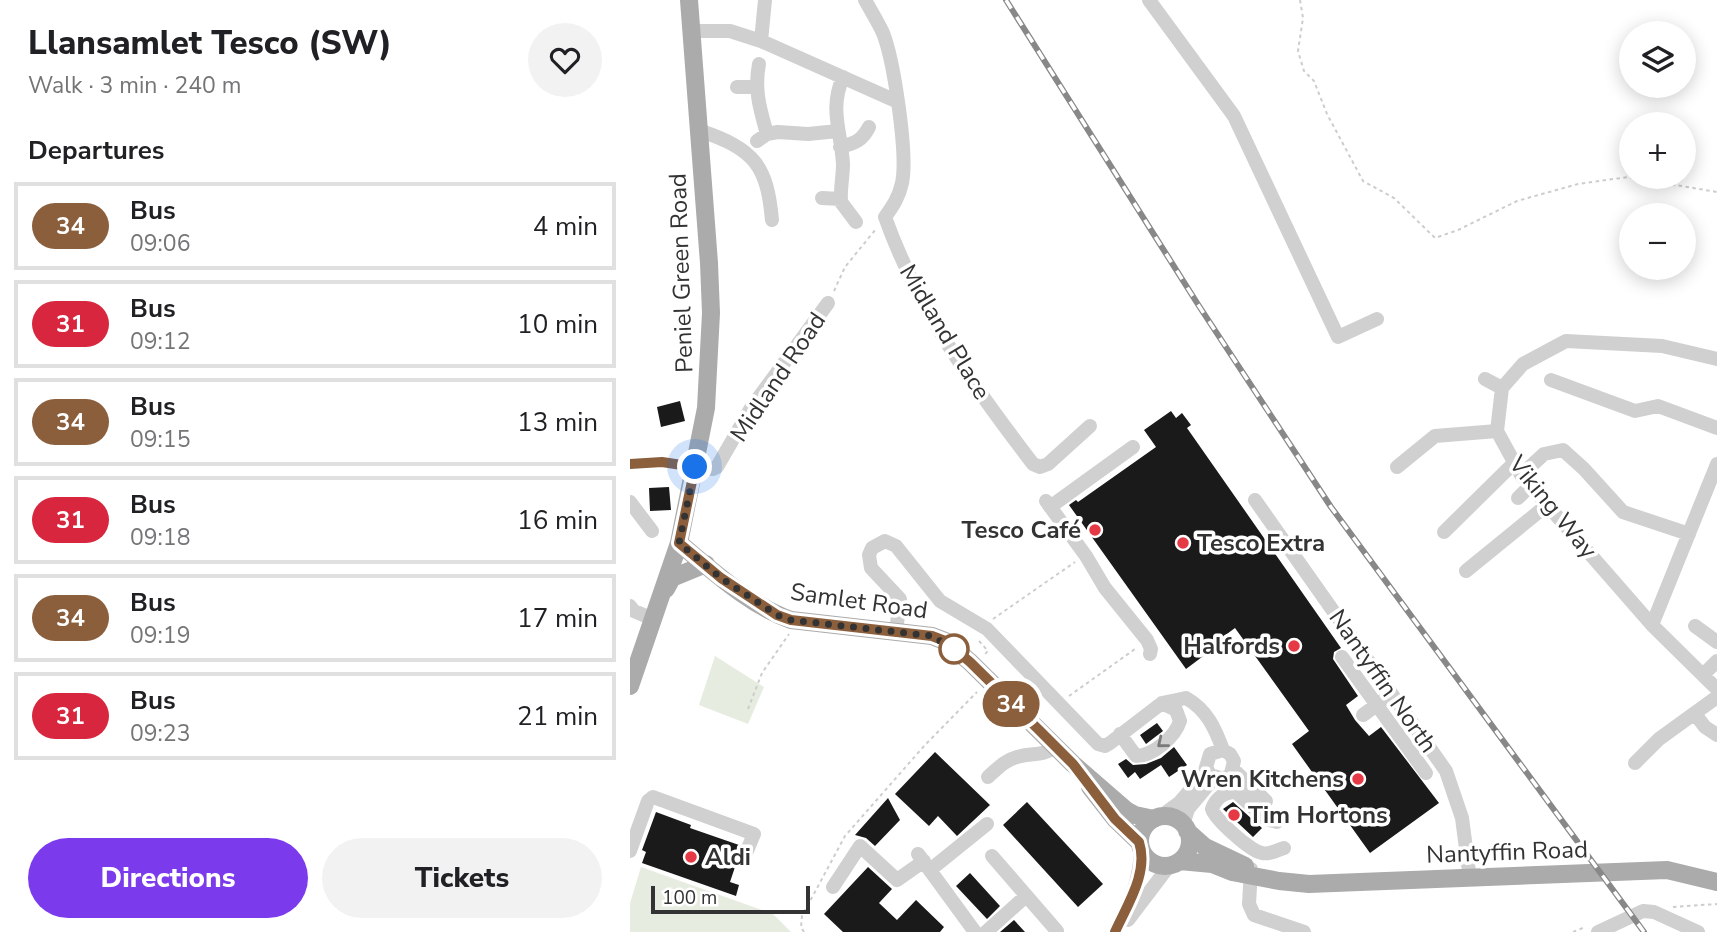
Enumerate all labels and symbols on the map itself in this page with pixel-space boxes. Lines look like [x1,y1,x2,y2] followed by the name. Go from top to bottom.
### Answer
[662,173,700,373] street label: Peniel Green Road
[892,258,998,406] street label: Midland Place
[723,306,833,448] street label: Midland Road
[1501,448,1605,566] street label: Viking Way
[677,449,712,484] your location
[961,514,1081,546] place label: Tesco Café
[1087,522,1103,538] marker: Tesco Café
[1197,527,1325,559] place label: Tesco Extra
[1175,535,1191,551] marker: Tesco Extra
[788,576,930,626] street label: Samlet Road
[1322,603,1444,759] street label: Nantyffin North
[1183,630,1280,662] place label: Halfords
[939,634,969,664] unlabelled marker
[1286,638,1302,654] marker: Halfords
[980,681,1042,727] line badge: 34
[1157,735,1169,748] one-way arrow
[1181,763,1344,795] place label: Wren Kitchens
[1350,771,1366,787] marker: Wren Kitchens
[1248,799,1388,831] place label: Tim Hortons
[1226,807,1242,823] marker: Tim Hortons
[1426,833,1588,871] street label: Nantyffin Road
[705,841,751,873] place label: Aldi
[683,849,699,865] marker: Aldi
[651,883,810,915] scale bar

